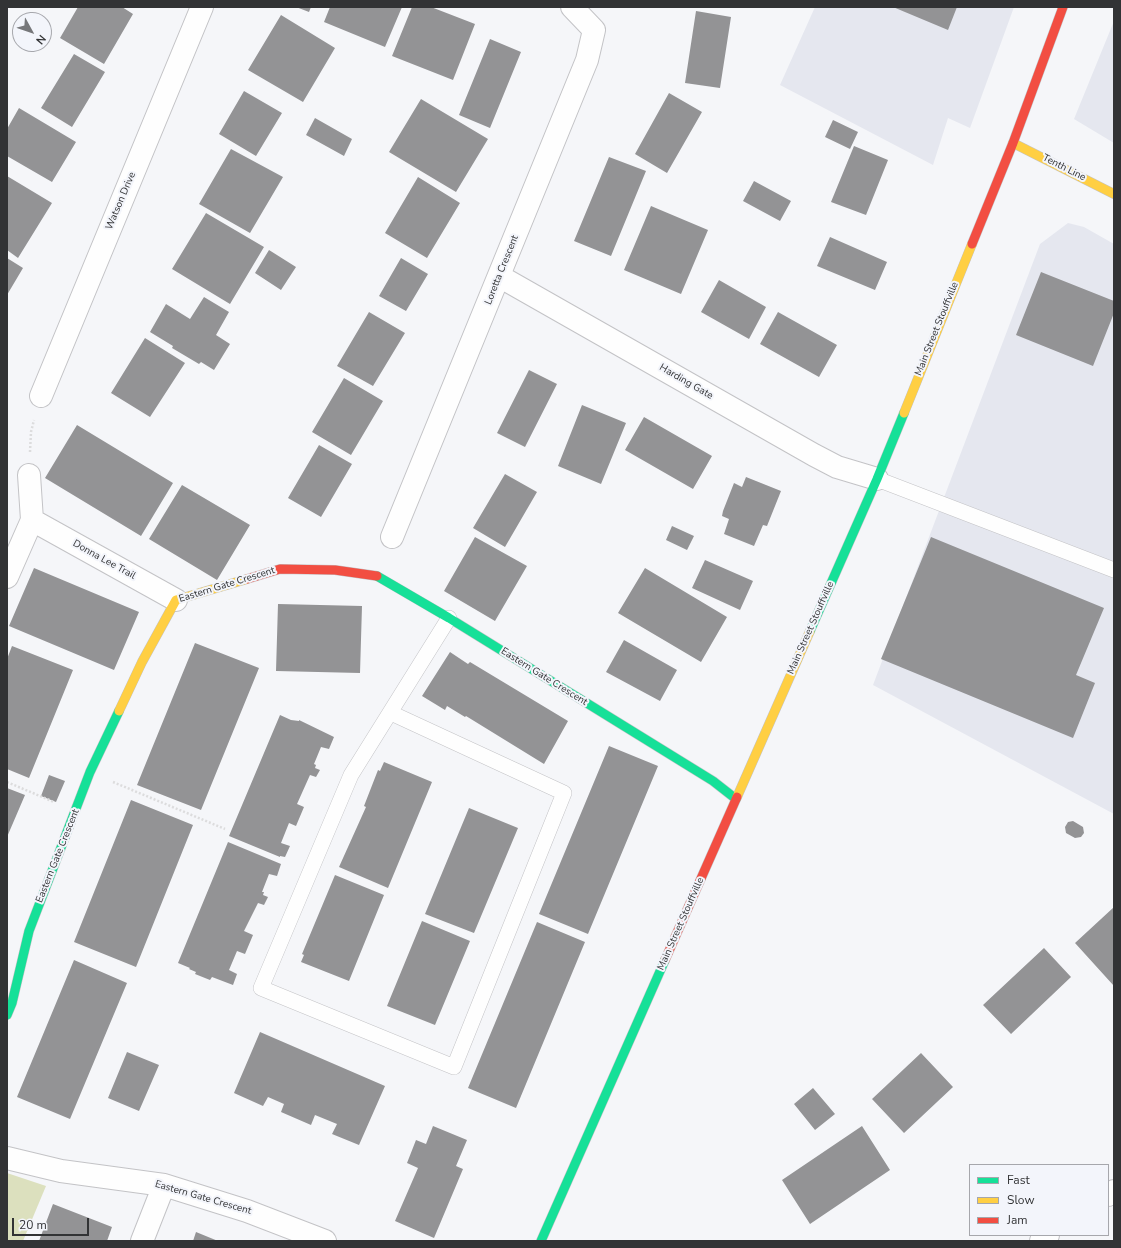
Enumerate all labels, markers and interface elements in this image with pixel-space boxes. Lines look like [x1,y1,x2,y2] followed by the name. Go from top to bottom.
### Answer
[12,12,52,52] north arrow
[32,31,49,47] text: N
[1040,152,1088,184] street label: Tenth Line
[103,170,139,232] street label: Watson Drive
[483,233,521,307] street label: Loretta Crescent
[913,280,961,378] street label: Main Street Stouffville
[657,362,715,402] street label: Harding Gate
[70,538,138,582] street label: Donna Lee Trail
[178,565,276,605] street label: Eastern Gate Crescent
[785,580,837,676] street label: Main Street Stouffville
[499,645,589,709] street label: Eastern Gate Crescent
[34,808,82,904] street label: Eastern Gate Crescent
[655,876,707,972] street label: Main Street Stouffville
[969,1164,1109,1236] legend
[1007,1172,1030,1188] text: Fast
[153,1178,253,1218] street label: Eastern Gate Crescent
[1007,1192,1035,1208] text: Slow
[14,1210,91,1236] scale bar
[1007,1212,1028,1228] text: Jam
[19,1217,47,1233] text: 20 m

